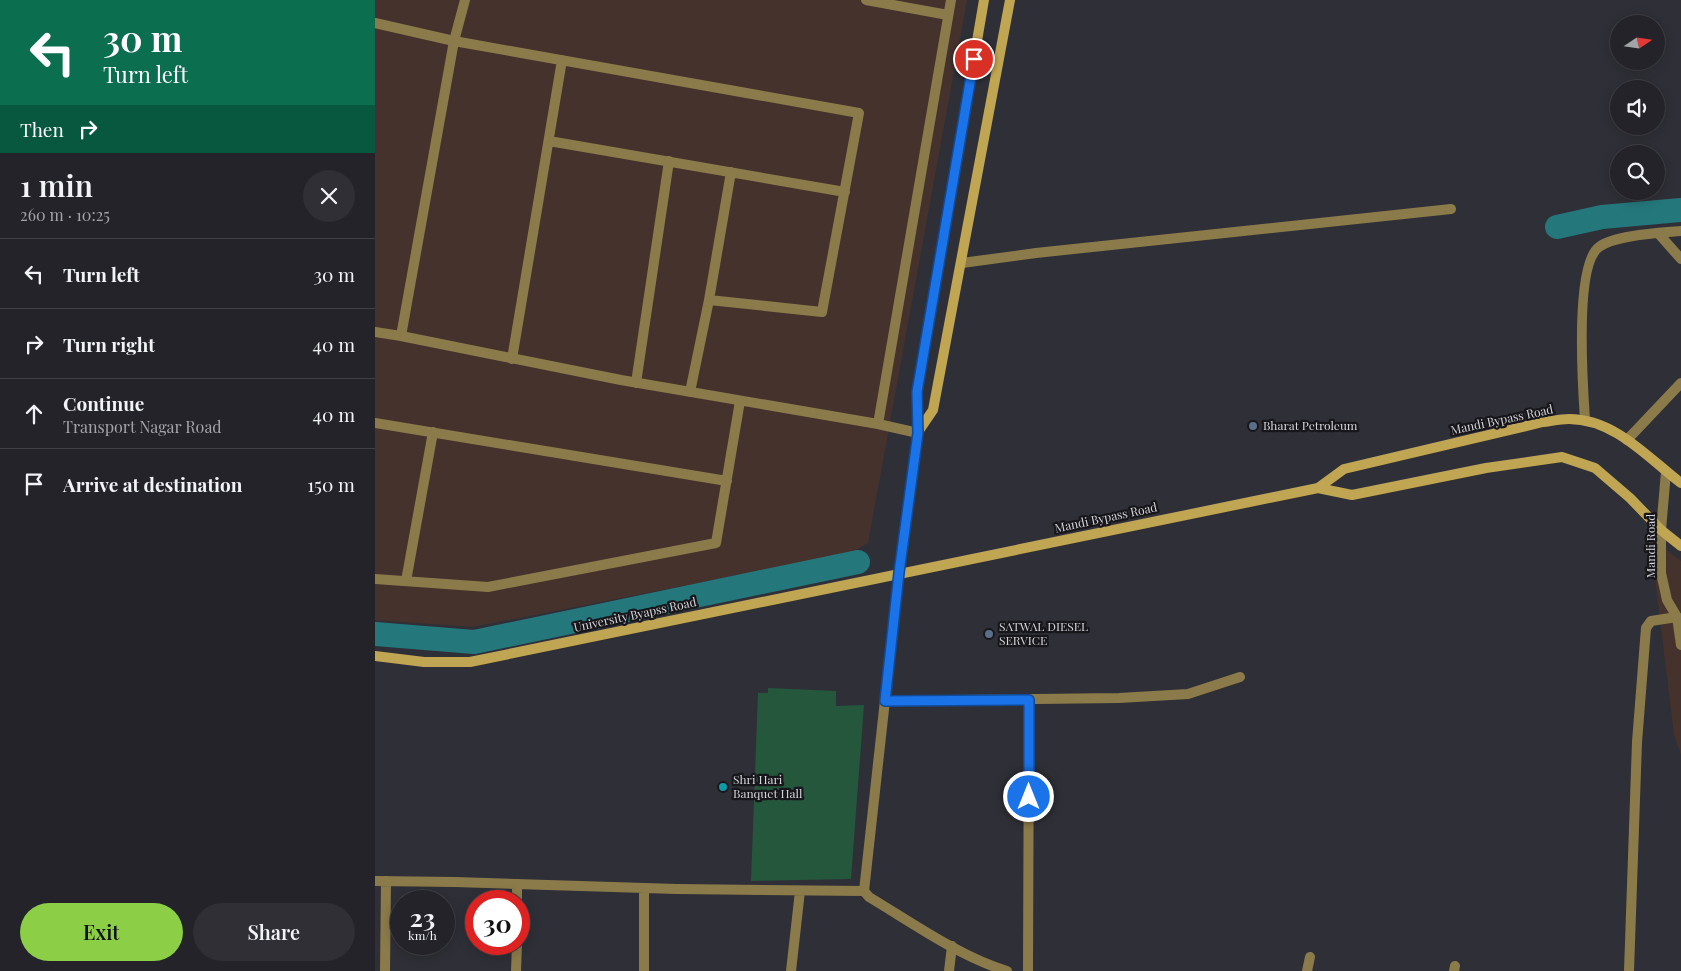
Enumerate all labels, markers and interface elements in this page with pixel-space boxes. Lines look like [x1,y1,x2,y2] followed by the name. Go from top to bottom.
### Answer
[103,14,183,61] text: 30 m
[1610,15,1665,70] north arrow
[1610,15,1665,200] map controls
[20,20,85,85] icon: left
[953,38,995,80] pin
[960,45,988,73] icon: arrive
[103,59,188,89] text: Turn left
[1610,80,1665,135] button: sound
[74,115,102,143] icon: right
[20,116,64,142] text: Then
[1610,145,1665,200] button: search
[20,165,93,205] text: 1 min
[303,170,355,222] button: close
[20,204,110,225] text: 260 m · 10:25
[20,260,48,288] icon: left
[63,261,140,287] text: Turn left
[313,261,355,287] text: 30 m
[20,330,48,358] icon: right
[63,331,155,357] text: Turn right
[313,331,355,357] text: 40 m
[63,390,144,416] text: Continue
[20,400,48,428] icon: ahead
[1449,400,1555,438] street label: Mandi Bypass Road
[313,401,355,427] text: 40 m
[63,416,222,437] text: Transport Nagar Road
[1263,417,1358,433] place label: Bharat Petroleum
[1247,420,1259,432] marker: Bharat Petroleum
[20,470,48,498] icon: arrive
[63,471,243,497] text: Arrive at destination
[307,471,355,497] text: 150 m
[1053,498,1159,536] street label: Mandi Bypass Road
[1642,514,1658,578] street label: Mandi Road
[572,593,698,635] street label: University Byapss Road
[999,618,1088,648] place label: SATWAL DIESEL SERVICE
[983,628,995,640] marker: SATWAL DIESEL SERVICE
[1002,770,1054,822] position arrow
[733,771,803,801] place label: Shri Hari Banquet Hall
[717,781,729,793] marker: Shri Hari Banquet Hall
[465,890,530,955] speed limit sign: 30
[410,900,435,933] text: 23
[20,903,183,961] button: Exit
[193,903,355,961] button: Share
[408,927,437,943] text: km/h

